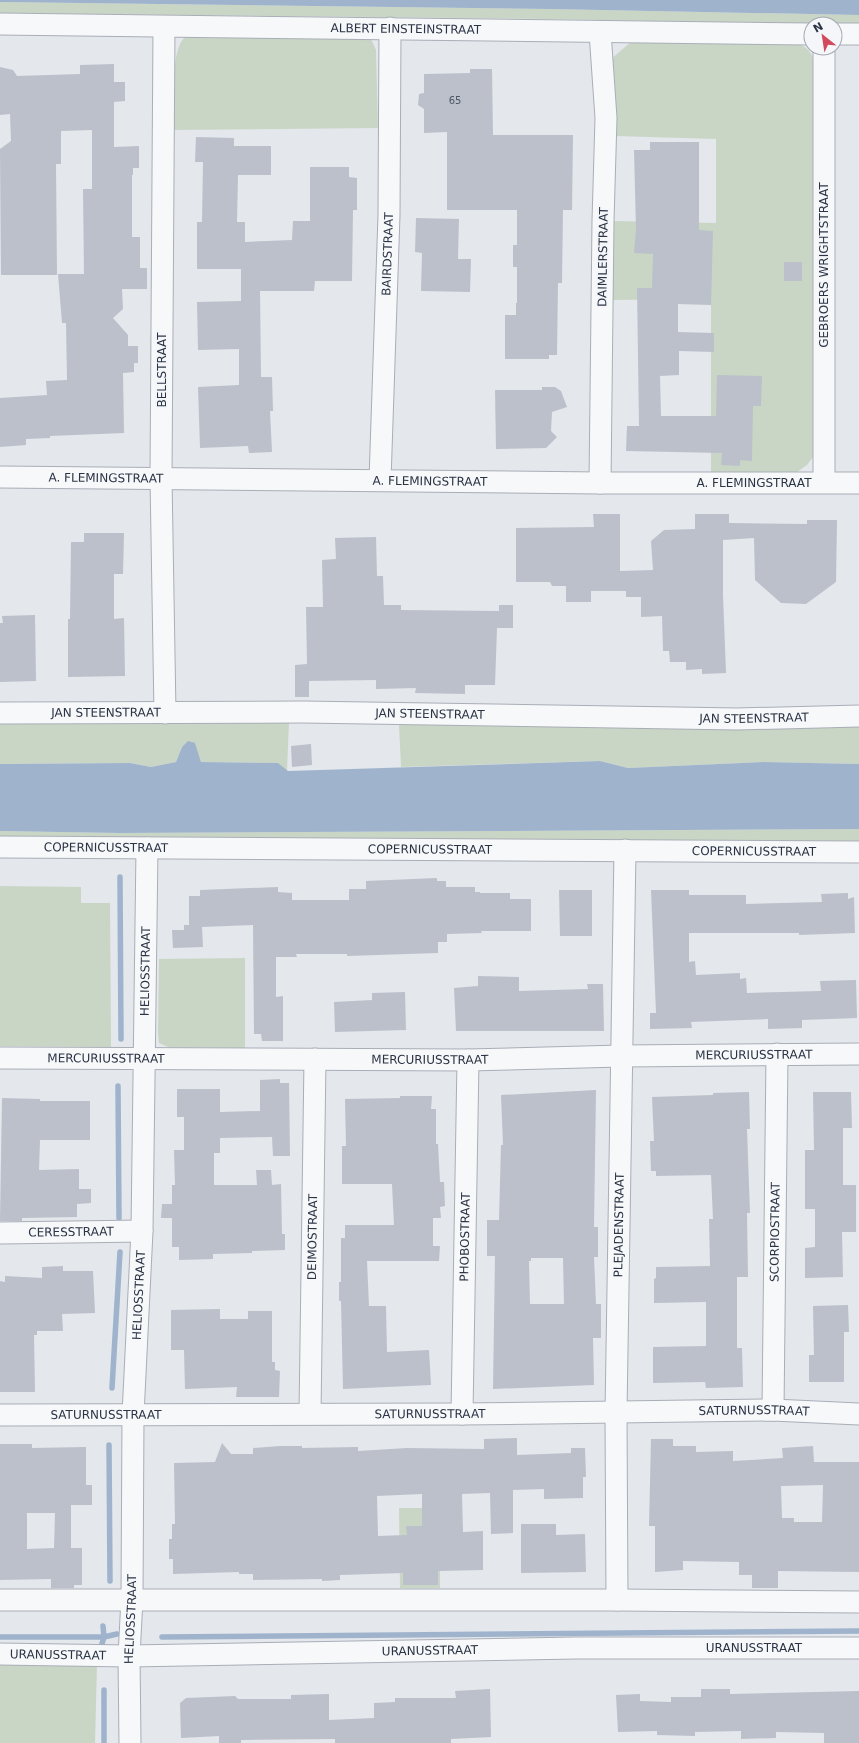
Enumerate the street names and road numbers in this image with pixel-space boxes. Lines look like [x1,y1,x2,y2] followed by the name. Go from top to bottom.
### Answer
[331,21,482,37] street label: ALBERT EINSTEINSTRAAT
[817,182,831,348] street label: GEBROERS WRIGHTSTRAAT
[595,206,611,307] street label: DAIMLERSTRAAT
[379,211,396,296] street label: BAIRDSTRAAT
[155,332,169,408] street label: BELLSTRAAT
[48,470,164,486] street label: A. FLEMINGSTRAAT
[372,474,488,489] street label: A. FLEMINGSTRAAT
[696,476,812,490] street label: A. FLEMINGSTRAAT
[50,705,161,720] street label: JAN STEENSTRAAT
[374,706,485,722] street label: JAN STEENSTRAAT
[698,710,809,726] street label: JAN STEENSTRAAT
[44,840,169,855] street label: COPERNICUSSTRAAT
[368,842,493,857] street label: COPERNICUSSTRAAT
[692,844,817,859] street label: COPERNICUSSTRAAT
[138,926,153,1016] street label: HELIOSSTRAAT
[695,1047,813,1062] street label: MERCURIUSSTRAAT
[47,1051,165,1066] street label: MERCURIUSSTRAAT
[371,1052,489,1067] street label: MERCURIUSSTRAAT
[611,1172,627,1278] street label: PLEJADENSTRAAT
[767,1181,783,1282] street label: SCORPIOSTRAAT
[457,1192,473,1282] street label: PHOBOSTRAAT
[305,1193,320,1280] street label: DEIMOSTRAAT
[28,1224,115,1240] street label: CERESSTRAAT
[130,1249,148,1340] street label: HELIOSSTRAAT
[698,1403,810,1419] street label: SATURNUSSTRAAT
[374,1407,486,1421] street label: SATURNUSSTRAAT
[50,1408,162,1422] street label: SATURNUSSTRAAT
[122,1573,139,1664] street label: HELIOSSTRAAT
[706,1641,803,1655] street label: URANUSSTRAAT
[382,1643,479,1658] street label: URANUSSTRAAT
[10,1647,107,1663] street label: URANUSSTRAAT

